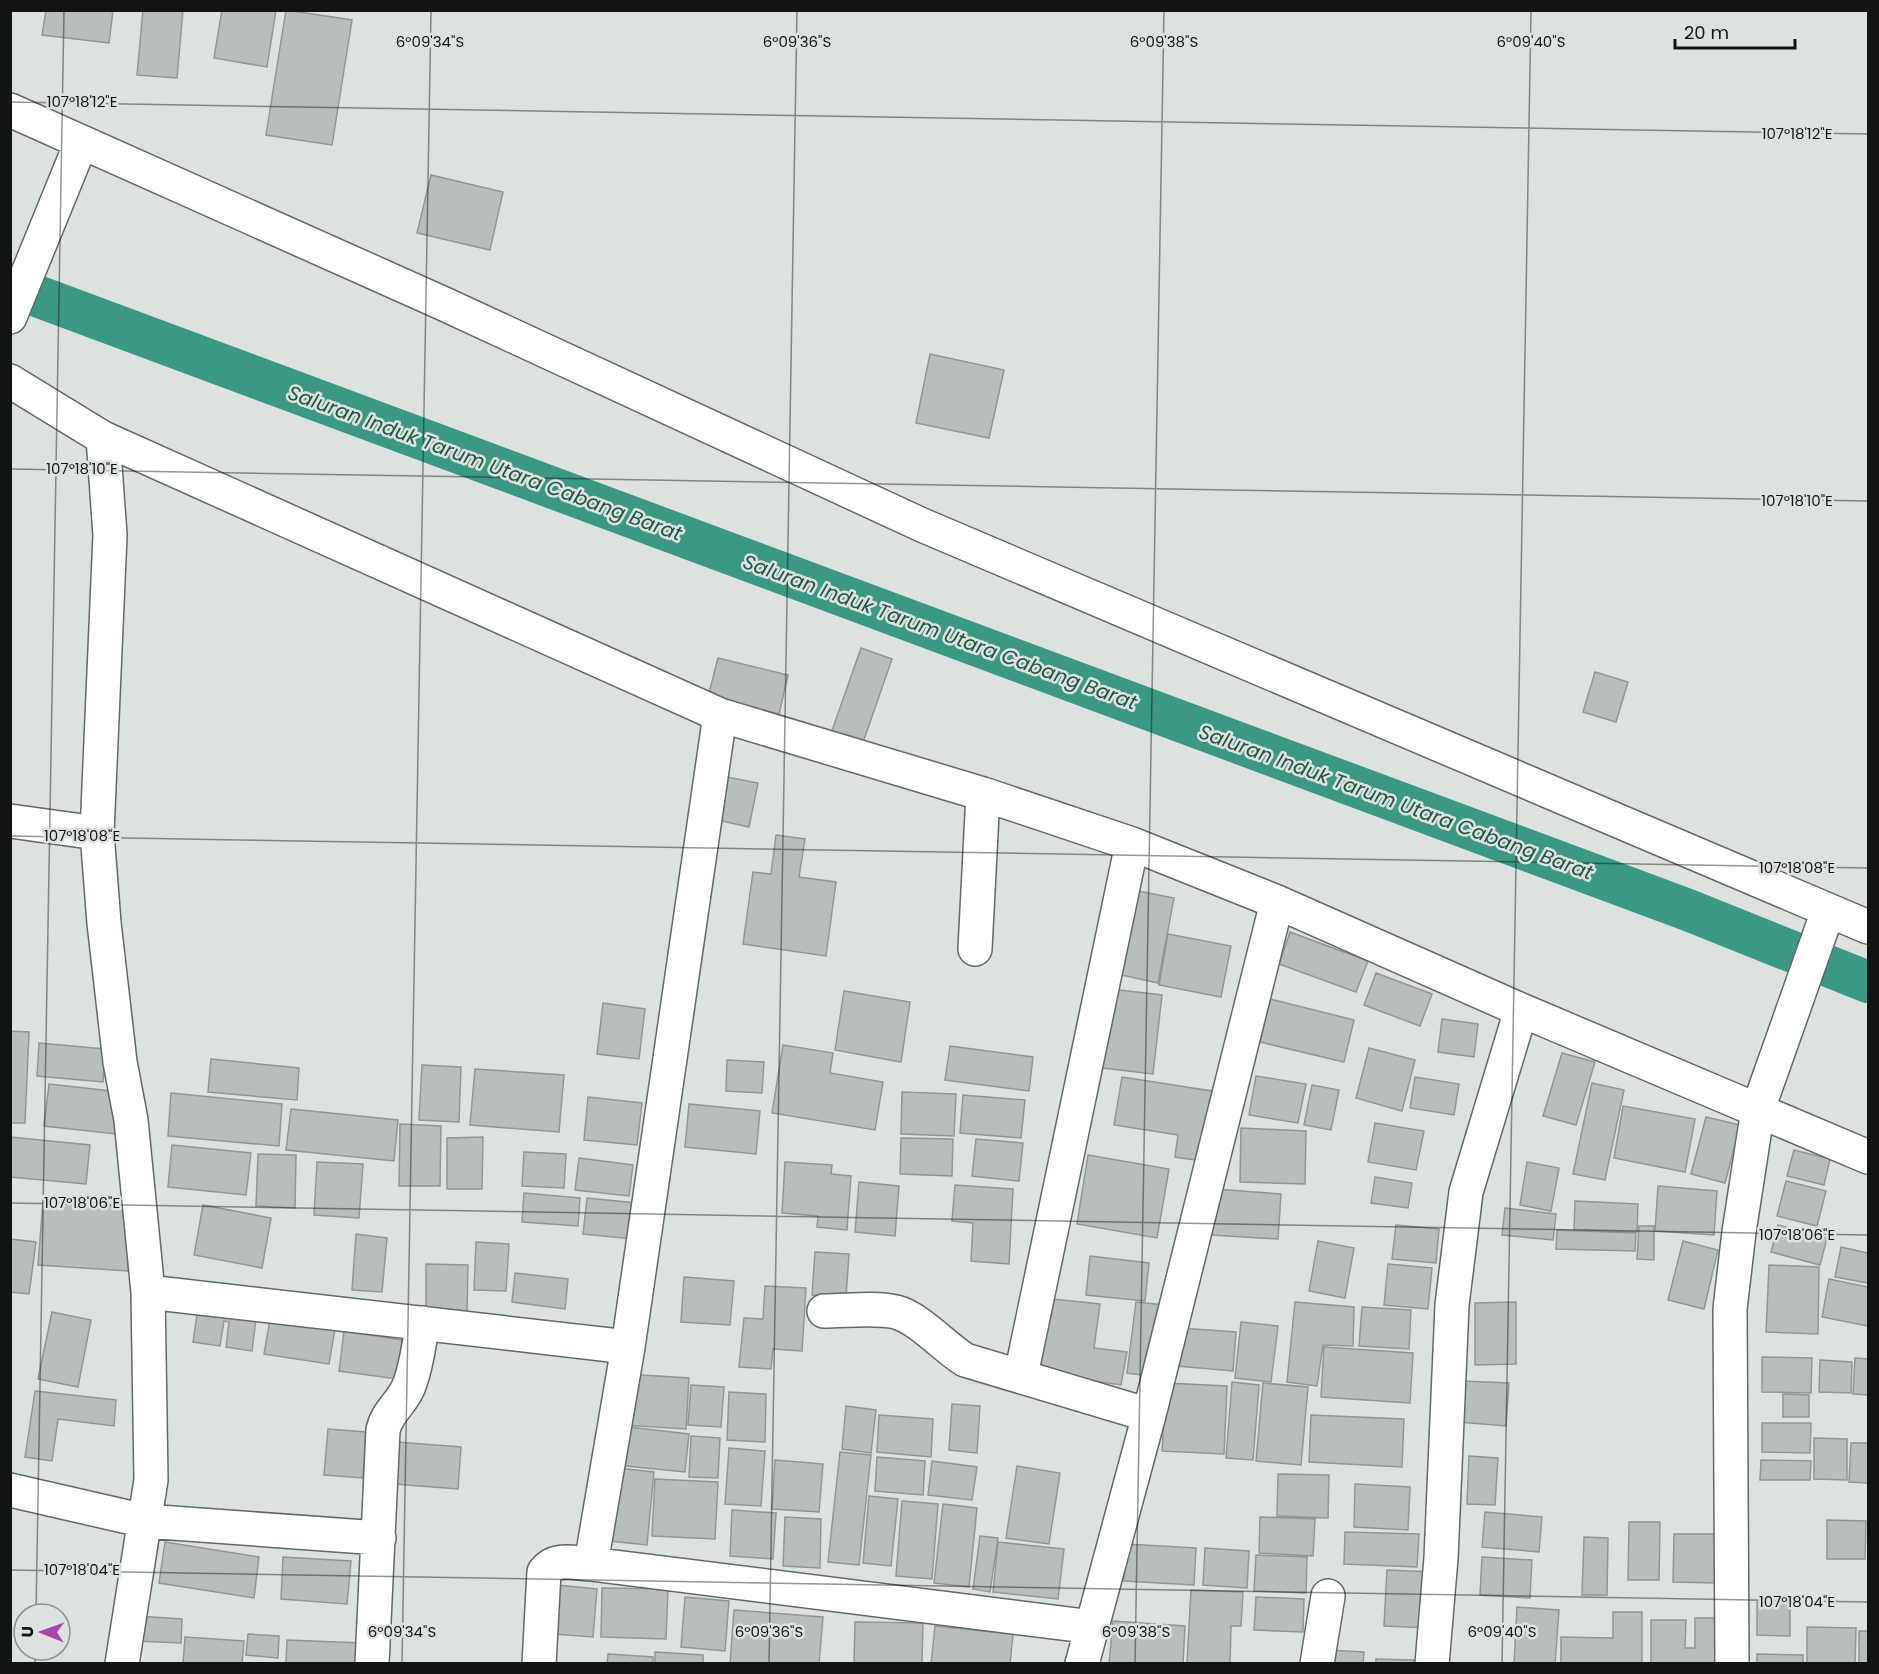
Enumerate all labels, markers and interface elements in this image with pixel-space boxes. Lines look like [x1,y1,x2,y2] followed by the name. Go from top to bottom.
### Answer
[1675,12,1795,50] scale bar
[1684,20,1729,45] text: 20 m
[396,31,464,52] text: 6°09'34"S
[763,31,831,52] text: 6°09'36"S
[1130,31,1198,52] text: 6°09'38"S
[1497,31,1565,52] text: 6°09'40"S
[47,91,117,112] text: 107°18'12"E
[1762,123,1832,144] text: 107°18'12"E
[284,378,687,548] water label: Saluran Induk Tarum Utara Cabang Barat
[46,458,118,479] text: 107°18'10"E
[1761,490,1833,511] text: 107°18'10"E
[739,547,1142,717] water label: Saluran Induk Tarum Utara Cabang Barat
[1195,717,1598,887] water label: Saluran Induk Tarum Utara Cabang Barat
[44,825,120,846] text: 107°18'08"E
[1759,857,1835,878] text: 107°18'08"E
[44,1192,120,1213] text: 107°18'06"E
[1759,1224,1835,1245] text: 107°18'06"E
[44,1559,120,1580] text: 107°18'04"E
[1759,1591,1835,1612] text: 107°18'04"E
[12,1602,72,1662] north arrow
[368,1621,436,1642] text: 6°09'34"S
[735,1621,803,1642] text: 6°09'36"S
[1102,1621,1170,1642] text: 6°09'38"S
[1468,1621,1536,1642] text: 6°09'40"S
[16,1626,39,1638] text: U

